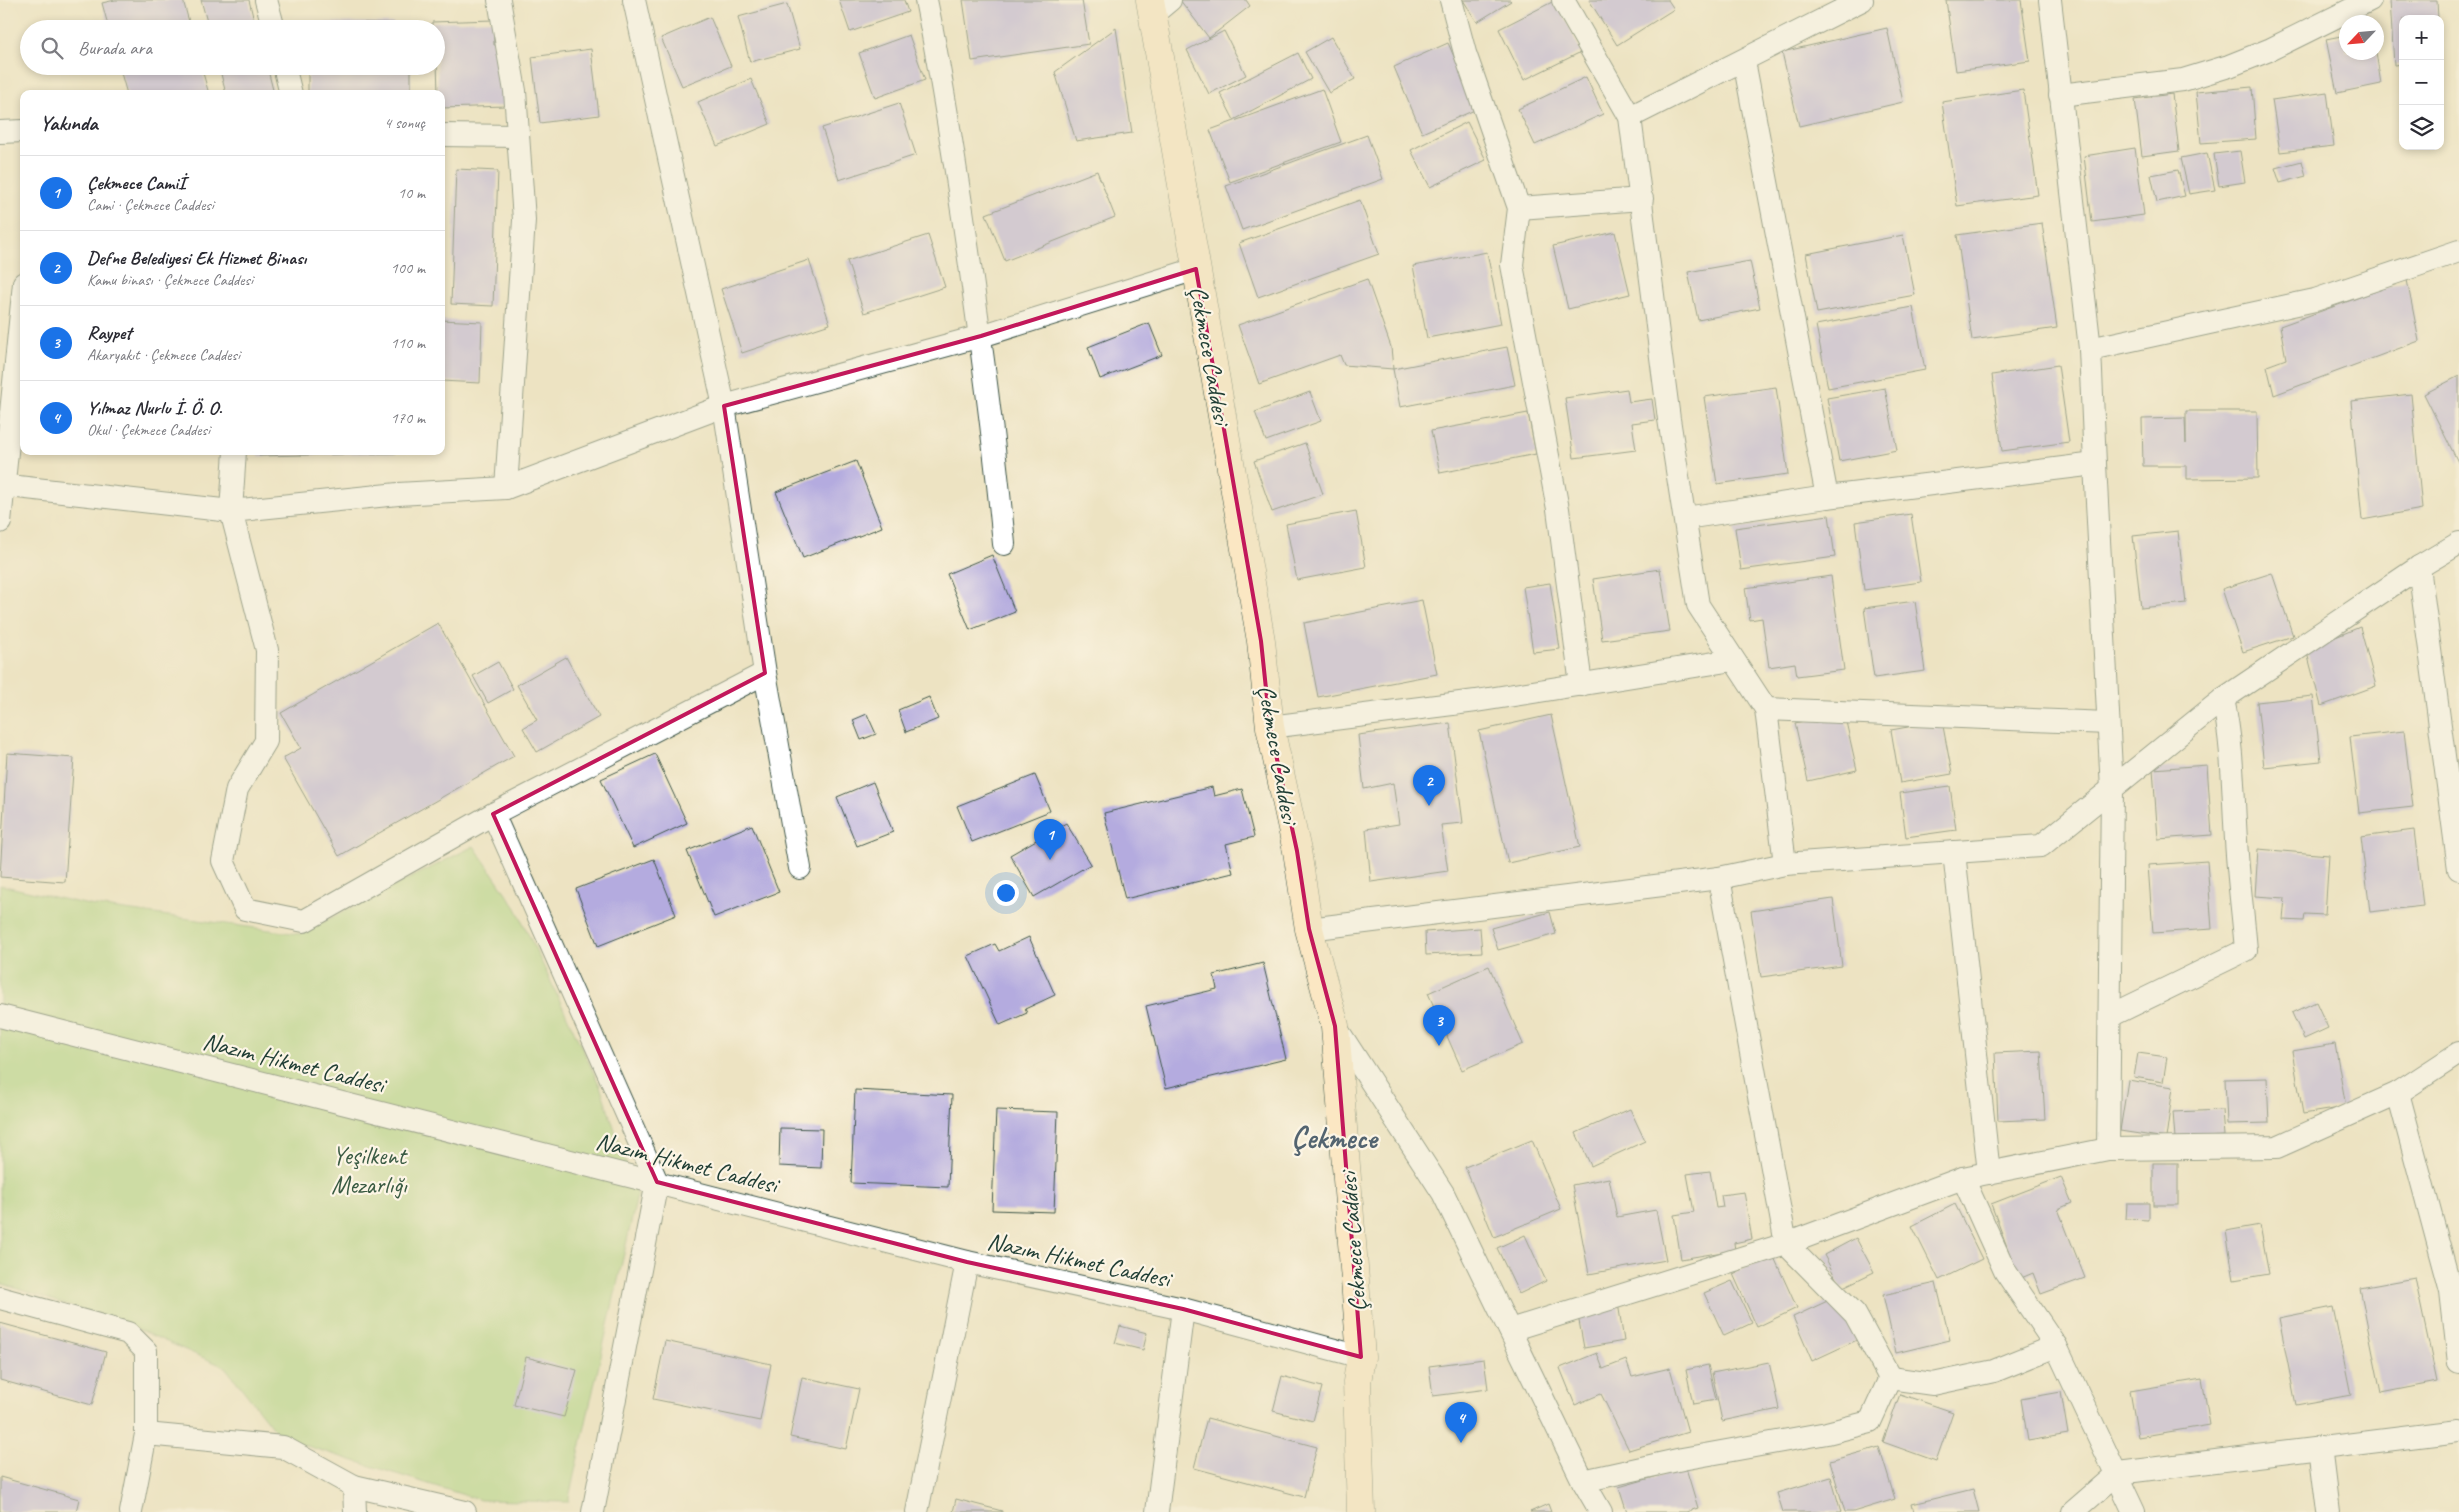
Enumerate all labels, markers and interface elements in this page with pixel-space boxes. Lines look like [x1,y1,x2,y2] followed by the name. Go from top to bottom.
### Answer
[2339,15,2384,60] north arrow
[2399,15,2444,150] map controls
[2399,15,2444,60] button: +
[20,20,445,75] search box
[38,34,66,62] icon: search
[78,36,152,60] text: Burada ara
[2399,60,2444,105] button: −
[2399,105,2444,150] button: layers
[40,110,98,136] text: Yakında
[384,113,425,133] text: 4 sonuç
[87,171,185,195] text: Çekmece Camiİ
[52,183,60,203] text: 1
[398,183,425,203] text: 10 m
[87,195,214,215] text: Cami · Çekmece Caddesi
[87,246,306,270] text: Defne Belediyesi Ek Hizmet Binası
[52,258,60,278] text: 2
[391,258,425,278] text: 100 m
[87,270,253,290] text: Kamu binası · Çekmece Caddesi
[1182,283,1238,430] street label: Çekmece Caddesi
[87,321,132,345] text: Raypet
[52,333,60,353] text: 3
[391,333,425,353] text: 110 m
[87,345,240,365] text: Akaryakıt · Çekmece Caddesi
[87,396,222,420] text: Yılmaz Nurlu İ. Ö. O.
[52,408,60,428] text: 4
[391,408,425,428] text: 170 m
[87,420,210,440] text: Okul · Çekmece Caddesi
[1250,682,1306,829] street label: Çekmece Caddesi
[1413,765,1445,806] pin: 2
[1034,819,1066,860] pin: 1
[993,880,1019,906] your location
[1423,1005,1455,1046] pin: 3
[200,1025,391,1102] street label: Nazım Hikmet Caddesi
[1291,1119,1379,1157] district label: Çekmece
[593,1125,784,1202] street label: Nazım Hikmet Caddesi
[331,1140,408,1201] park label: Yeşilkent Mezarlığı
[1332,1168,1374,1313] street label: Çekmece Caddesi
[984,1225,1176,1296] street label: Nazım Hikmet Caddesi
[1445,1402,1477,1443] pin: 4

